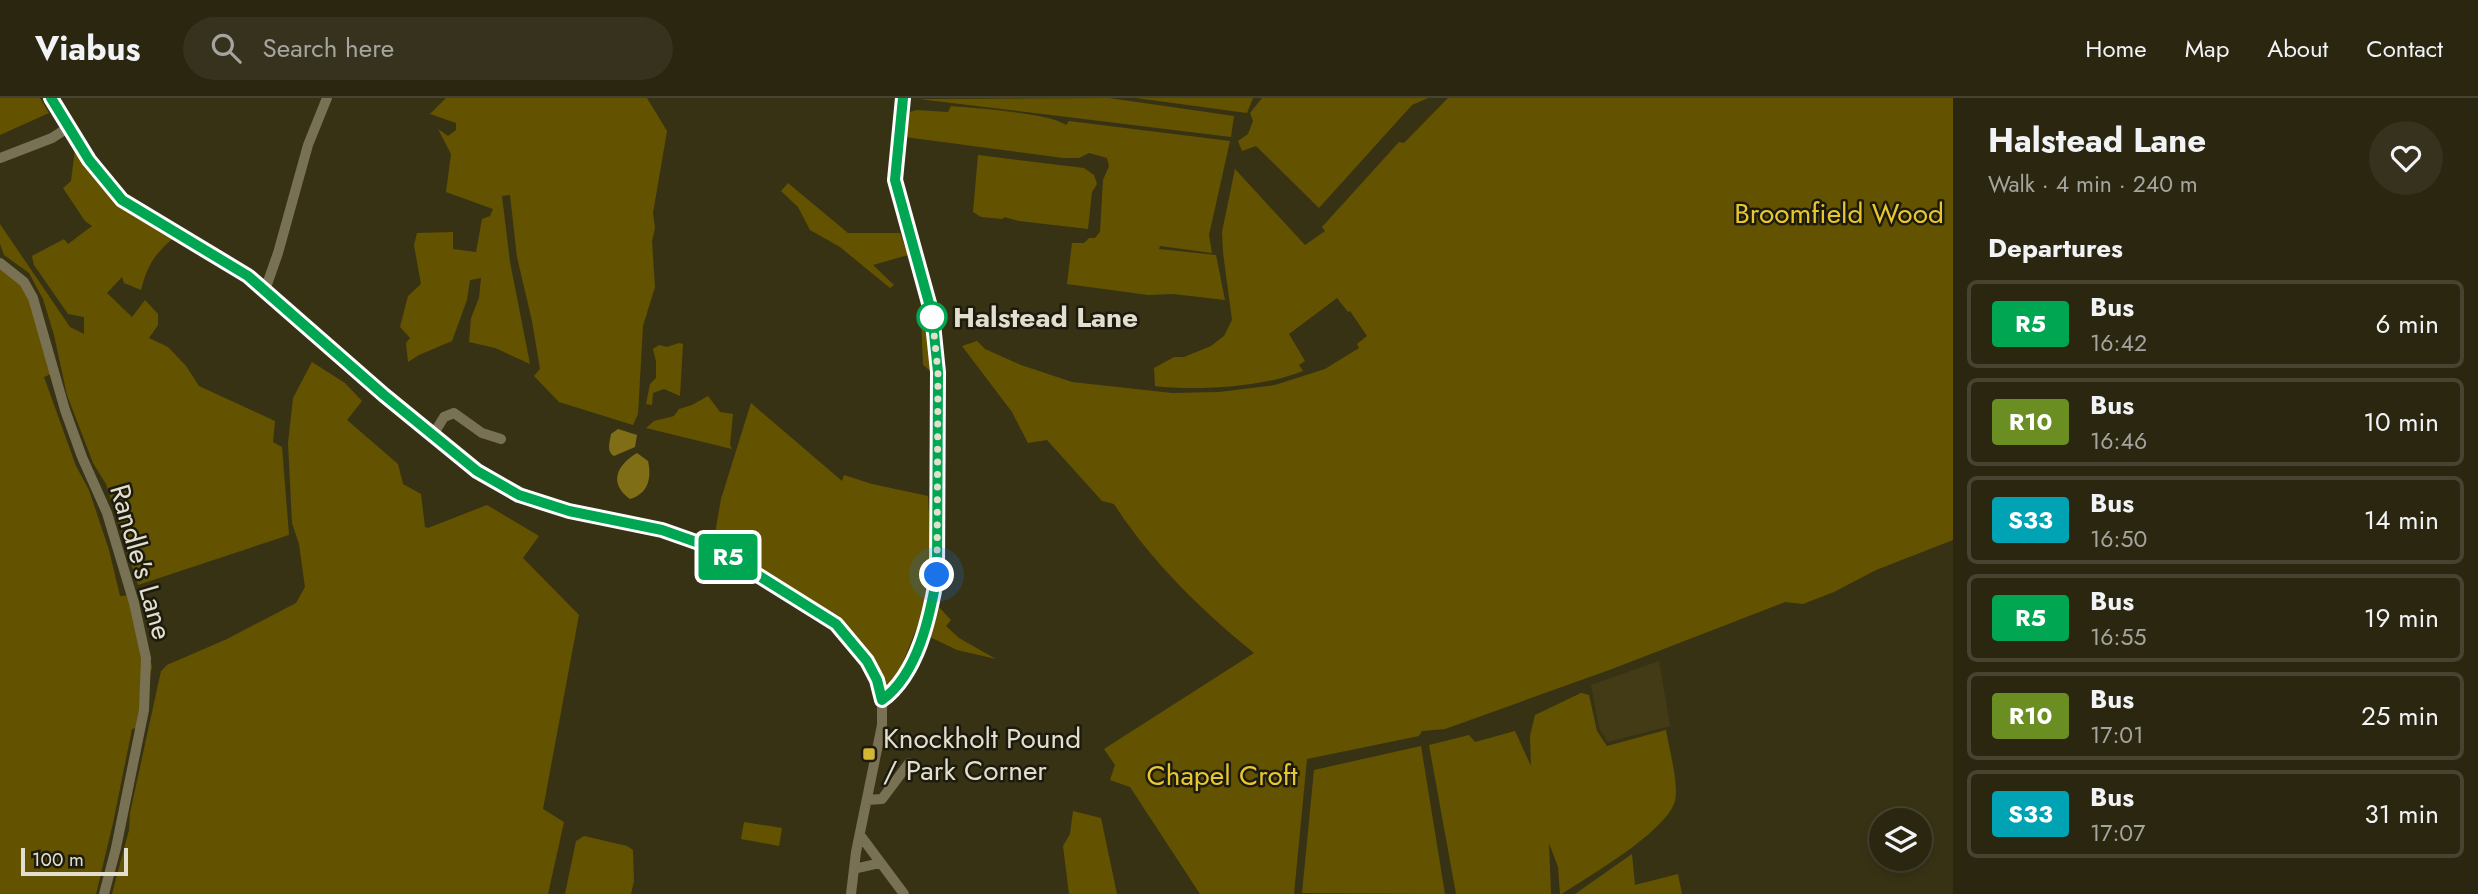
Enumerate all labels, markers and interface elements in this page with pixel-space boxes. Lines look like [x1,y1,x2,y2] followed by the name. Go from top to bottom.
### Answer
[183,17,673,80] search box
[35,25,141,72] text: Viabus
[207,29,245,67] icon: search
[263,29,394,67] text: Search here
[2085,31,2147,66] text: Home
[2185,31,2229,66] text: Map
[2267,31,2328,66] text: About
[2366,31,2443,66] text: Contact
[1988,117,2206,164] text: Halstead Lane
[2369,121,2443,195] button: heart
[1988,167,2198,201] text: Walk · 4 min · 240 m
[1734,193,1944,234] park label: Broomfield Wood
[1988,229,2123,267] text: Departures
[2090,288,2134,326] text: Bus
[953,297,1138,338] place label: Halstead Lane
[917,302,947,332] marker: Halstead Lane
[2376,305,2439,343] text: 6 min
[2015,306,2046,341] text: R5
[2090,326,2147,360] text: 16:42
[2090,386,2134,424] text: Bus
[2363,403,2439,441] text: 10 min
[2009,404,2052,439] text: R10
[2090,424,2147,458] text: 16:46
[99,480,183,644] street label: Randle's Lane
[2090,484,2134,522] text: Bus
[2364,501,2439,539] text: 14 min
[2008,502,2053,537] text: S33
[2090,522,2147,556] text: 16:50
[696,534,760,580] line badge: R5
[712,539,744,574] text: R5
[919,557,954,592] your location
[2090,582,2134,620] text: Bus
[2364,599,2439,637] text: 19 min
[2015,600,2046,635] text: R5
[2090,620,2146,654] text: 16:55
[2090,680,2134,718] text: Bus
[2361,697,2439,735] text: 25 min
[2009,698,2052,733] text: R10
[883,718,1081,791] place label: Knockholt Pound / Park Corner
[2090,718,2143,752] text: 17:01
[861,746,877,762] marker: Knockholt Pound / Park Corner
[1147,755,1298,796] park label: Chapel Croft
[2090,778,2134,816] text: Bus
[2365,795,2439,833] text: 31 min
[2008,796,2053,831] text: S33
[1869,808,1932,871] map controls
[1869,808,1932,871] button: layers
[2090,816,2145,850] text: 17:07
[21,845,128,877] scale bar
[32,846,84,873] text: 100 m

